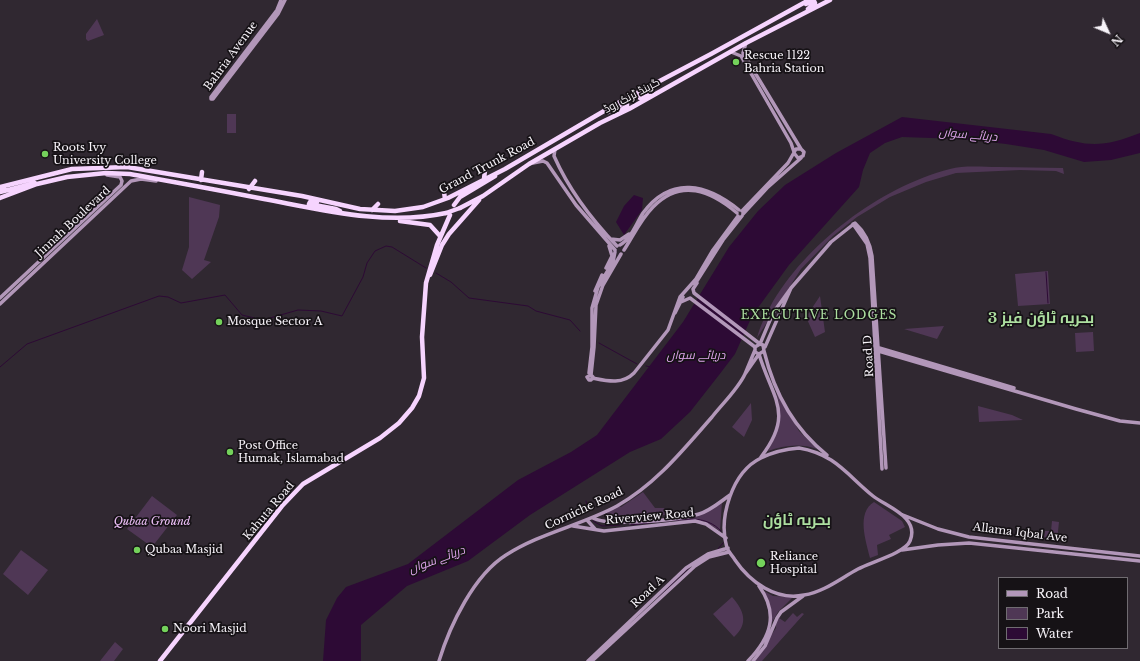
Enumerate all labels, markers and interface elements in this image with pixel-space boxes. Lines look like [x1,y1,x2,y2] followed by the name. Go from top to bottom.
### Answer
[1088,12,1128,52] north arrow
[201,19,261,93] street label: Bahria Avenue
[1108,32,1125,49] text: N
[744,49,824,75] place label: Rescue 1122 Bahria Station
[731,57,741,67] marker: Rescue 1122 Bahria Station
[602,76,662,116] street label: گرینڈ ٹرنک روڈ
[938,125,998,145] water label: دریائے سواں
[437,135,537,197] street label: Grand Trunk Road
[53,141,157,167] place label: Roots Ivy University College
[40,149,50,159] marker: Roots Ivy University College
[33,184,113,260] street label: Jinnah Boulevard
[741,309,897,323] district label: EXECUTIVE LODGES
[988,310,1094,328] district label: بحریہ ٹاؤن فیز 3
[227,315,322,329] place label: Mosque Sector A
[214,317,224,327] marker: Mosque Sector A
[861,335,877,377] street label: Road D
[667,349,725,363] water label: دریائے سواں
[238,439,344,465] place label: Post Office Humak, Islamabad
[225,447,235,457] marker: Post Office Humak, Islamabad
[241,479,297,543] street label: Kahuta Road
[543,485,625,533] street label: Corniche Road
[605,507,695,527] street label: Riverview Road
[763,512,831,530] district label: بحریہ ٹاؤن
[114,515,190,529] park label: Qubaa Ground
[972,521,1068,545] street label: Allama Iqbal Ave
[145,543,223,557] place label: Qubaa Masjid
[407,543,467,577] water label: دریائے سواں
[132,545,142,555] marker: Qubaa Masjid
[770,550,818,576] place label: Reliance Hospital
[755,557,767,569] marker: Reliance Hospital
[629,573,667,611] street label: Road A
[998,577,1128,649] legend
[1036,586,1068,601] text: Road
[1036,606,1064,621] text: Park
[173,622,247,636] place label: Noori Masjid
[160,624,170,634] marker: Noori Masjid
[1036,626,1073,641] text: Water

